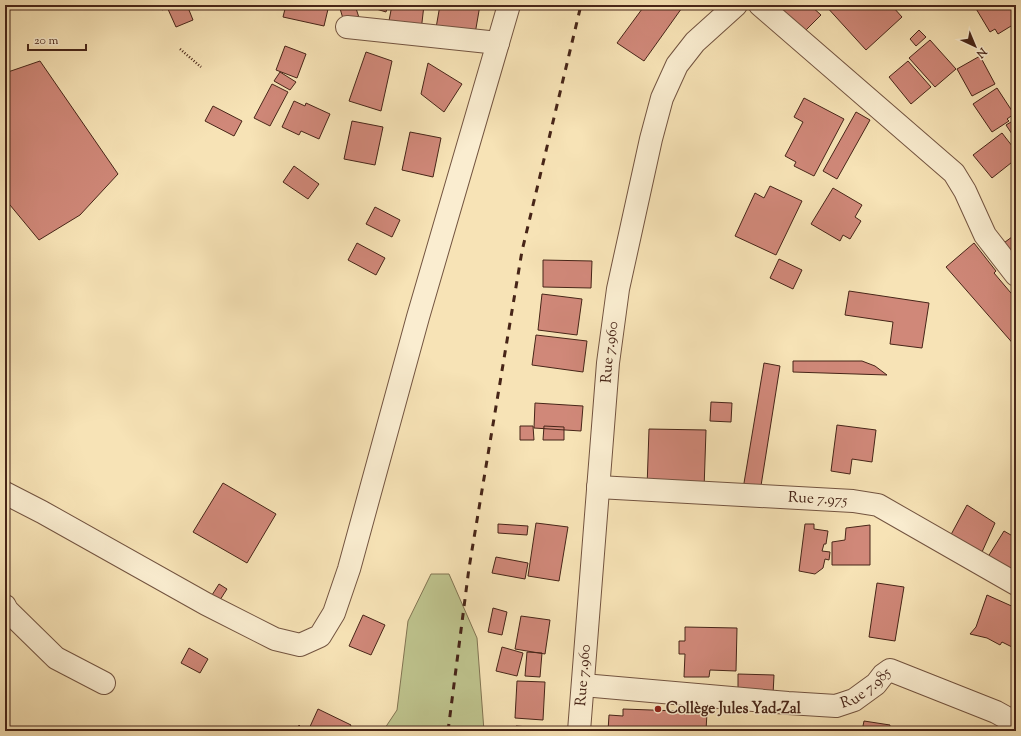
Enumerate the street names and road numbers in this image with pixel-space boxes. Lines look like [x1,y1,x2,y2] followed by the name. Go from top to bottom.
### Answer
[596,320,624,384] street label: Rue 7.960
[787,487,848,511] street label: Rue 7.975
[570,643,596,707] street label: Rue 7.960
[838,662,895,714] street label: Rue 7.985

